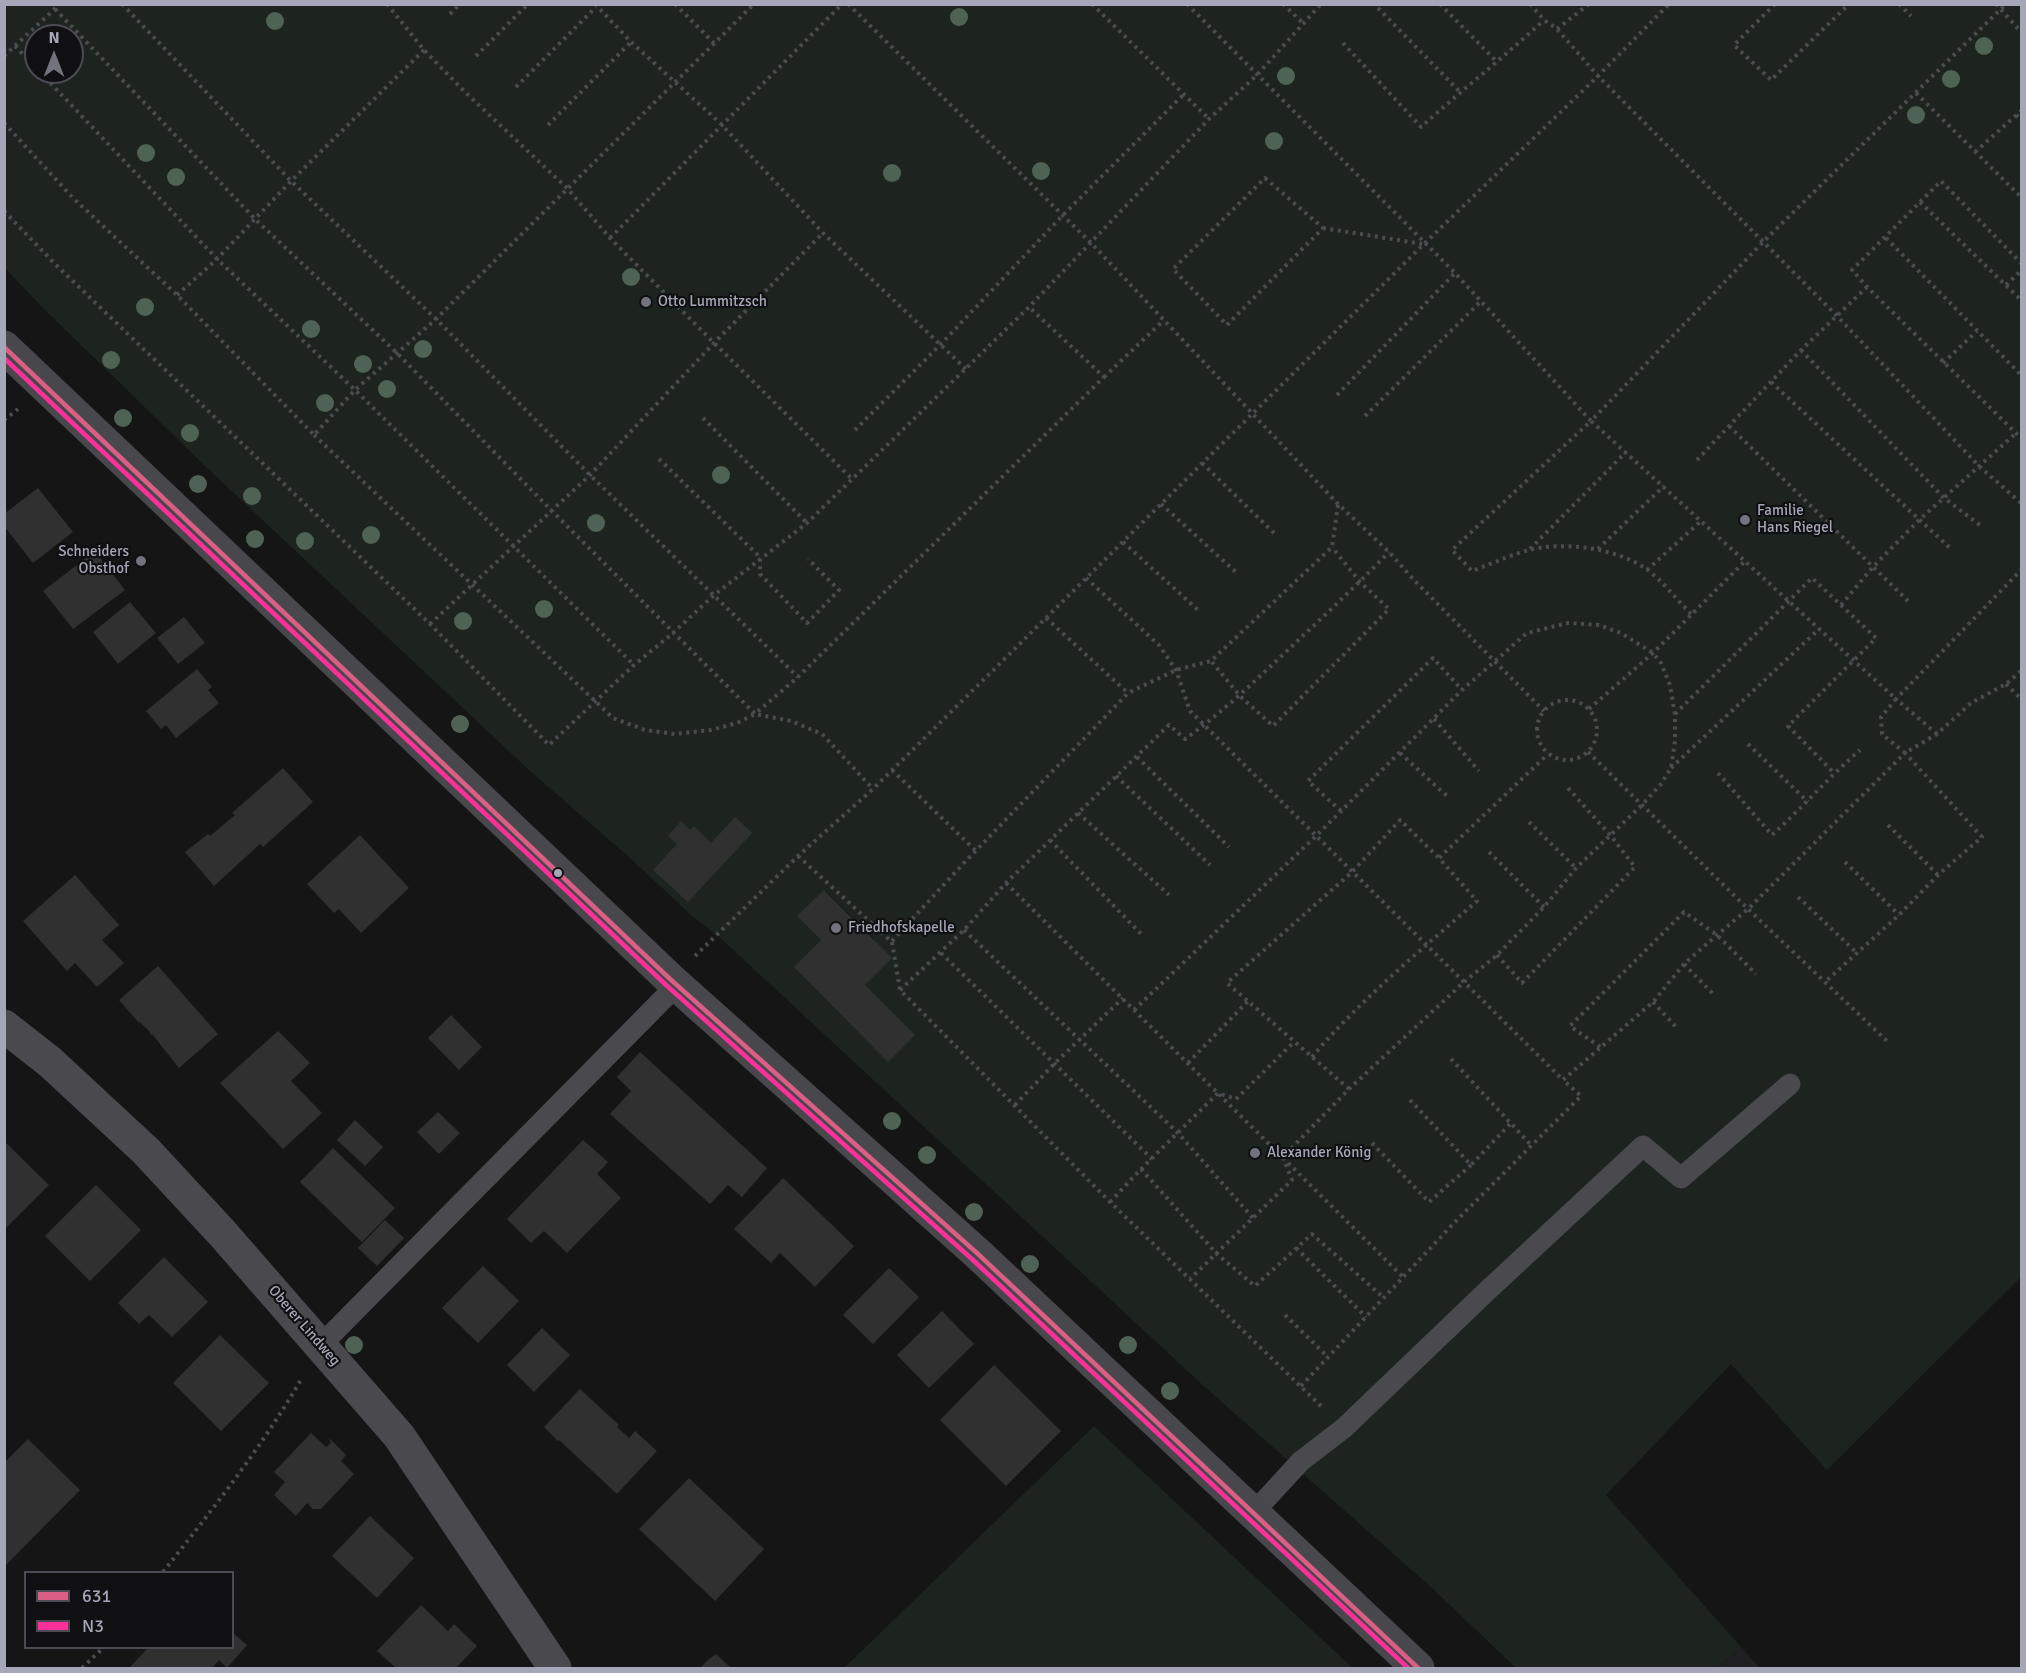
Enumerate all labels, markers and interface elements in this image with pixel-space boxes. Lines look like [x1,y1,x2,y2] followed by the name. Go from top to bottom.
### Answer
[24,24,84,84] north arrow
[48,28,60,48] text: N
[658,293,767,311] place label: Otto Lummitzsch
[639,295,653,309] marker: Otto Lummitzsch
[1757,502,1833,537] place label: Familie Hans Riegel
[1738,513,1752,527] marker: Familie Hans Riegel
[58,543,129,578] place label: Schneiders Obsthof
[134,554,148,568] marker: Schneiders Obsthof
[552,867,564,879] unlabelled marker
[848,919,955,937] place label: Friedhofskapelle
[829,921,843,935] marker: Friedhofskapelle
[1267,1144,1371,1162] place label: Alexander König
[1248,1146,1262,1160] marker: Alexander König
[264,1282,344,1370] street label: Oberer Lindweg
[24,1571,234,1649] legend
[82,1585,111,1607] text: 631
[82,1615,104,1637] text: N3

